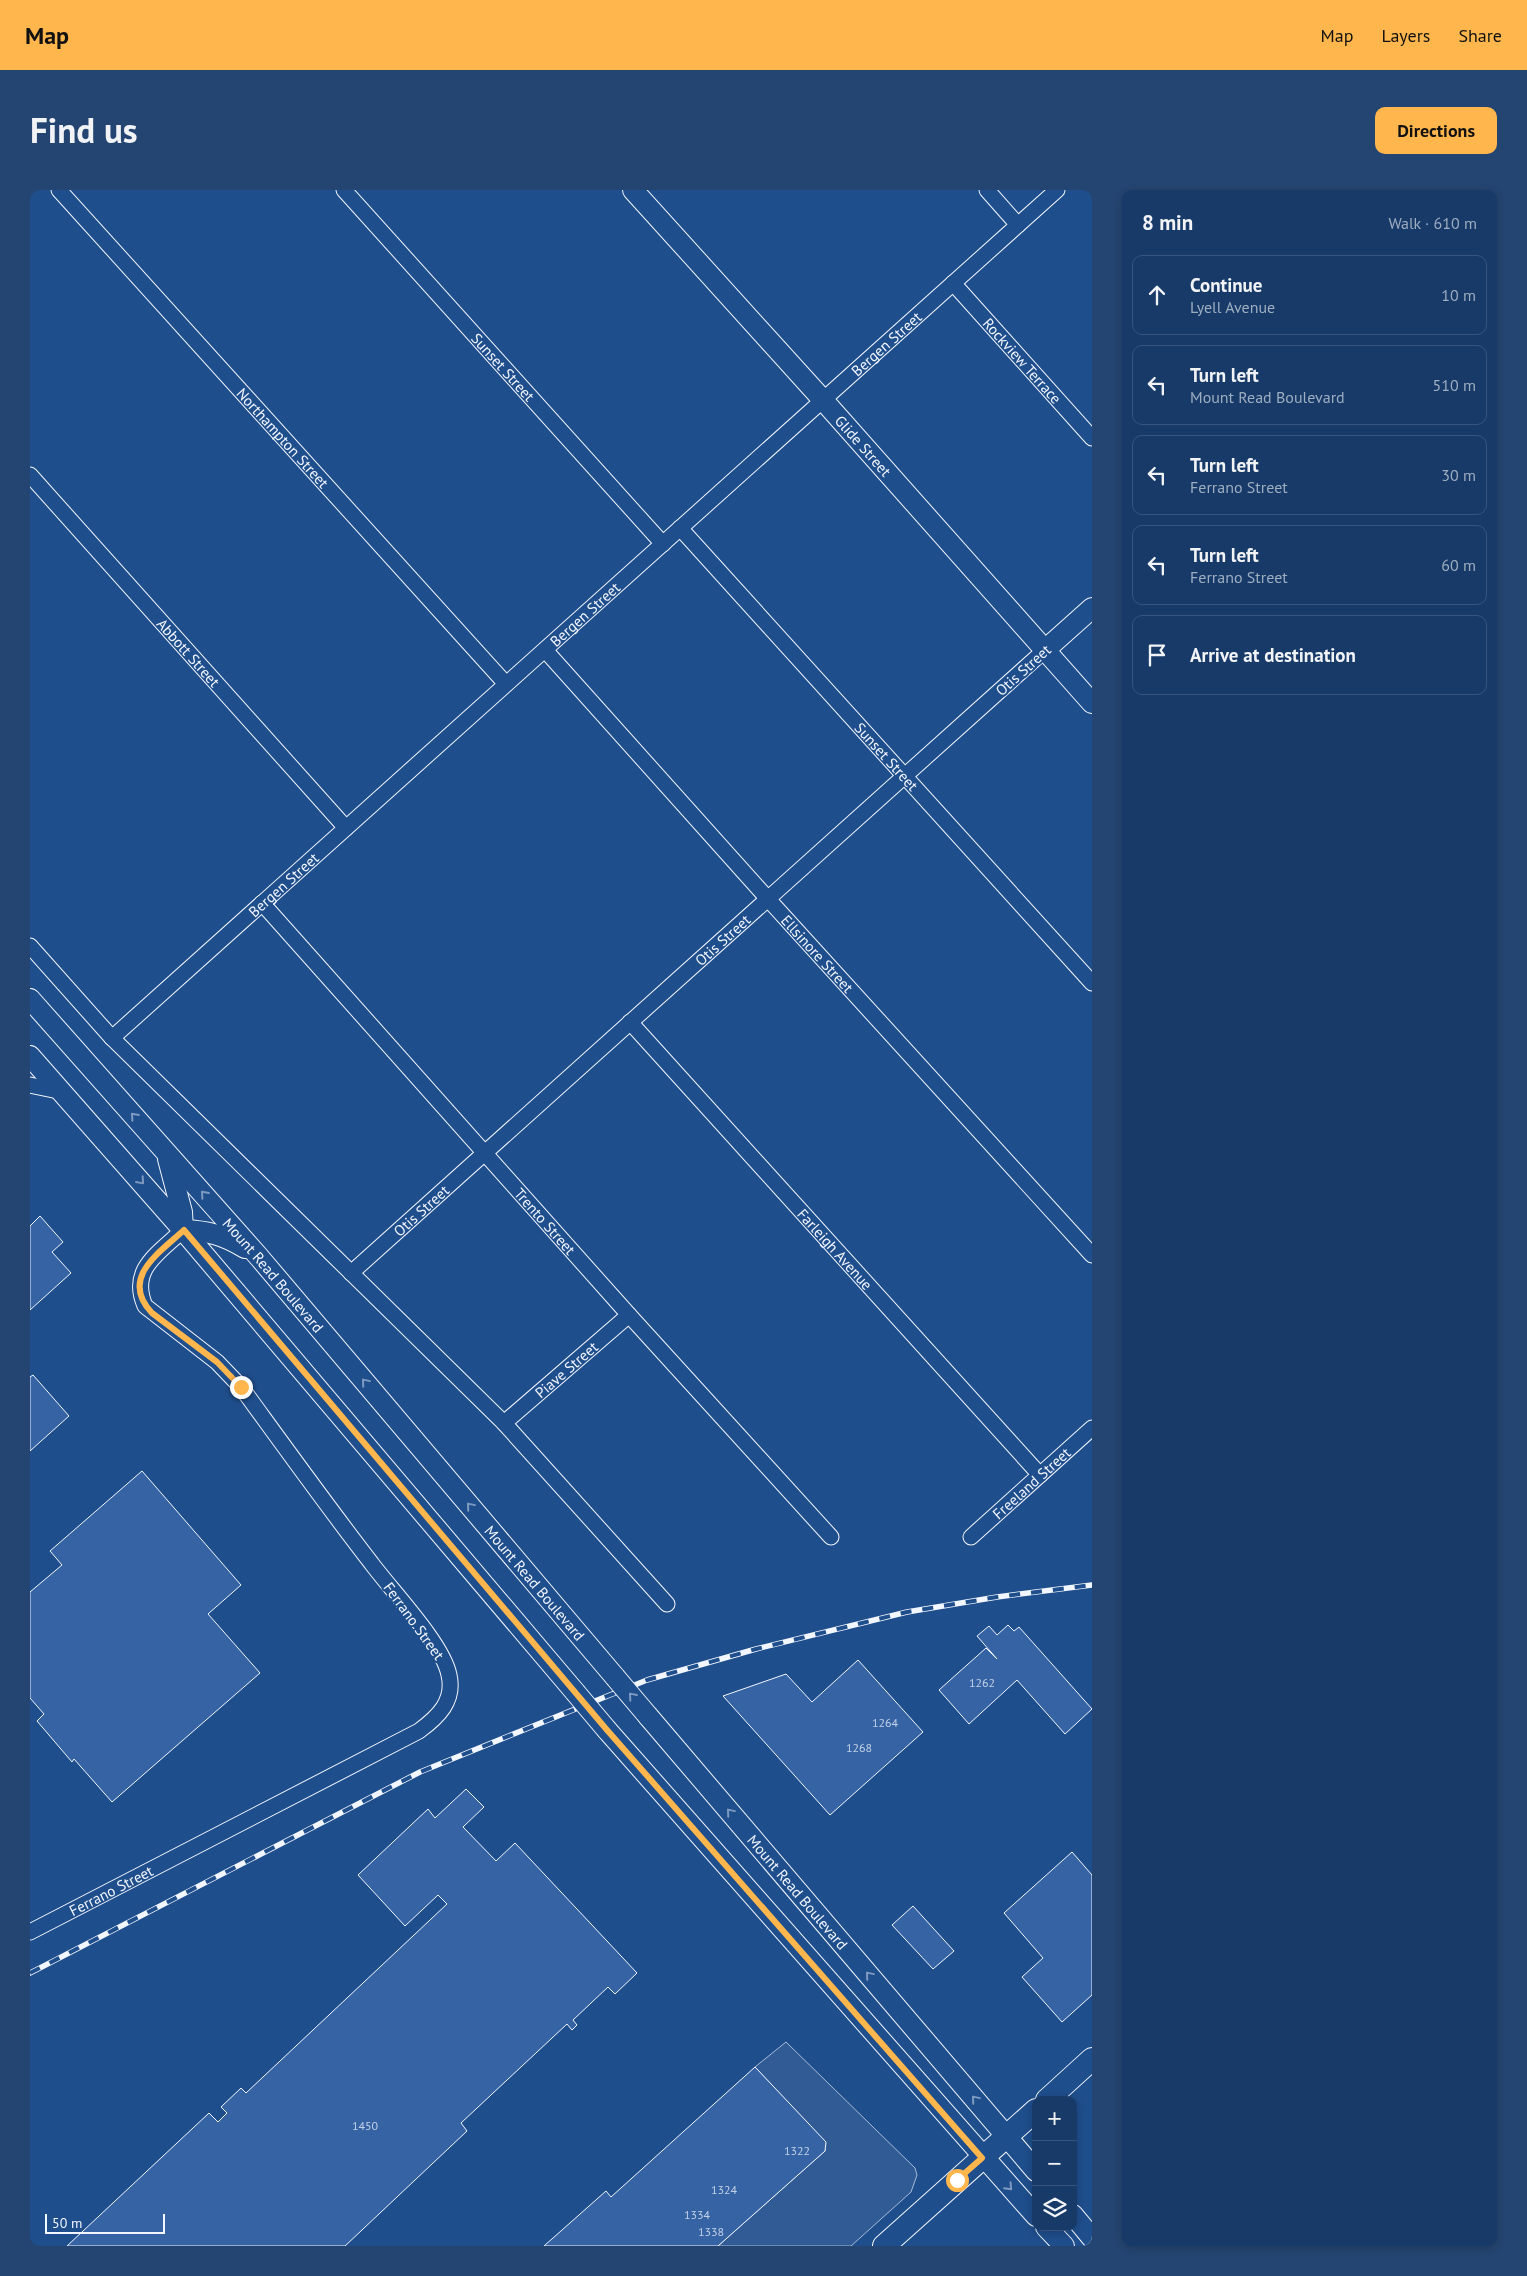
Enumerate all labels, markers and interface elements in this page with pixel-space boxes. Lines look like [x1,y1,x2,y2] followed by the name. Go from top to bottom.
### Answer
[25,20,69,51] text: Map
[1321,24,1353,47] text: Map
[1381,24,1430,47] text: Layers
[1458,24,1502,47] text: Share
[30,107,138,153] text: Find us
[1375,107,1497,154] button: Directions
[1142,209,1193,236] text: 8 min
[1388,213,1477,233] text: Walk · 610 m
[1190,273,1262,297] text: Continue
[1143,281,1171,309] icon: ahead
[1441,285,1476,305] text: 10 m
[1190,297,1275,317] text: Lyell Avenue
[847,307,925,380] street label: Bergen Street
[979,314,1066,407] street label: Rockview Terrace
[468,329,539,405] street label: Sunset Street
[1190,363,1259,387] text: Turn left
[1143,371,1171,399] icon: left
[1433,375,1476,395] text: 510 m
[233,384,333,492] street label: Northampton Street
[1190,387,1345,407] text: Mount Read Boulevard
[831,411,896,480] street label: Glide Street
[1190,453,1259,477] text: Turn left
[1143,461,1171,489] icon: left
[1441,465,1476,485] text: 30 m
[1190,477,1288,497] text: Ferrano Street
[1190,543,1259,567] text: Turn left
[1143,551,1171,579] icon: left
[1441,555,1476,575] text: 60 m
[1190,567,1288,587] text: Ferrano Street
[546,578,624,650] street label: Bergen Street
[153,614,224,691] street label: Abbott Street
[991,640,1055,700] street label: Otis Street
[1143,641,1171,669] icon: arrive
[1190,643,1356,667] text: Arrive at destination
[851,718,923,794] street label: Sunset Street
[244,848,322,921] street label: Bergen Street
[691,910,754,969] street label: Otis Street
[777,911,858,996] street label: Ellsinore Street
[131,1113,140,1122] one-way arrow
[135,1176,144,1185] one-way arrow
[389,1180,453,1240] street label: Otis Street
[511,1184,580,1258] street label: Trento Street
[200,1191,209,1200] one-way arrow
[794,1204,877,1293] street label: Farleigh Avenue
[219,1214,328,1336] street label: Mount Read Boulevard
[531,1337,601,1402] street label: Piave Street
[230,1376,253,1399] route end
[362,1379,371,1388] one-way arrow
[988,1443,1074,1523] street label: Freeland Street
[468,1503,476,1512] one-way arrow
[481,1521,589,1644] street label: Mount Read Boulevard
[379,1578,449,1664] street label: Ferrano Street
[969,1675,995,1690] house number: 1262
[629,1693,637,1702] one-way arrow
[872,1715,899,1730] house number: 1264
[846,1740,872,1755] house number: 1268
[727,1808,736,1817] one-way arrow
[744,1830,852,1953] street label: Mount Read Boulevard
[66,1861,156,1920] street label: Ferrano Street
[866,1972,875,1981] one-way arrow
[972,2096,980,2105] one-way arrow
[1032,2096,1077,2231] map controls
[1032,2096,1077,2141] button: +
[352,2118,379,2133] house number: 1450
[1032,2141,1077,2186] button: −
[784,2143,810,2158] house number: 1322
[946,2169,969,2192] route start
[1003,2181,1012,2190] one-way arrow
[711,2182,738,2197] house number: 1324
[1032,2186,1077,2231] button: layers
[684,2207,711,2222] house number: 1334
[45,2211,165,2234] scale bar
[52,2214,82,2232] text: 50 m
[698,2224,724,2239] house number: 1338

